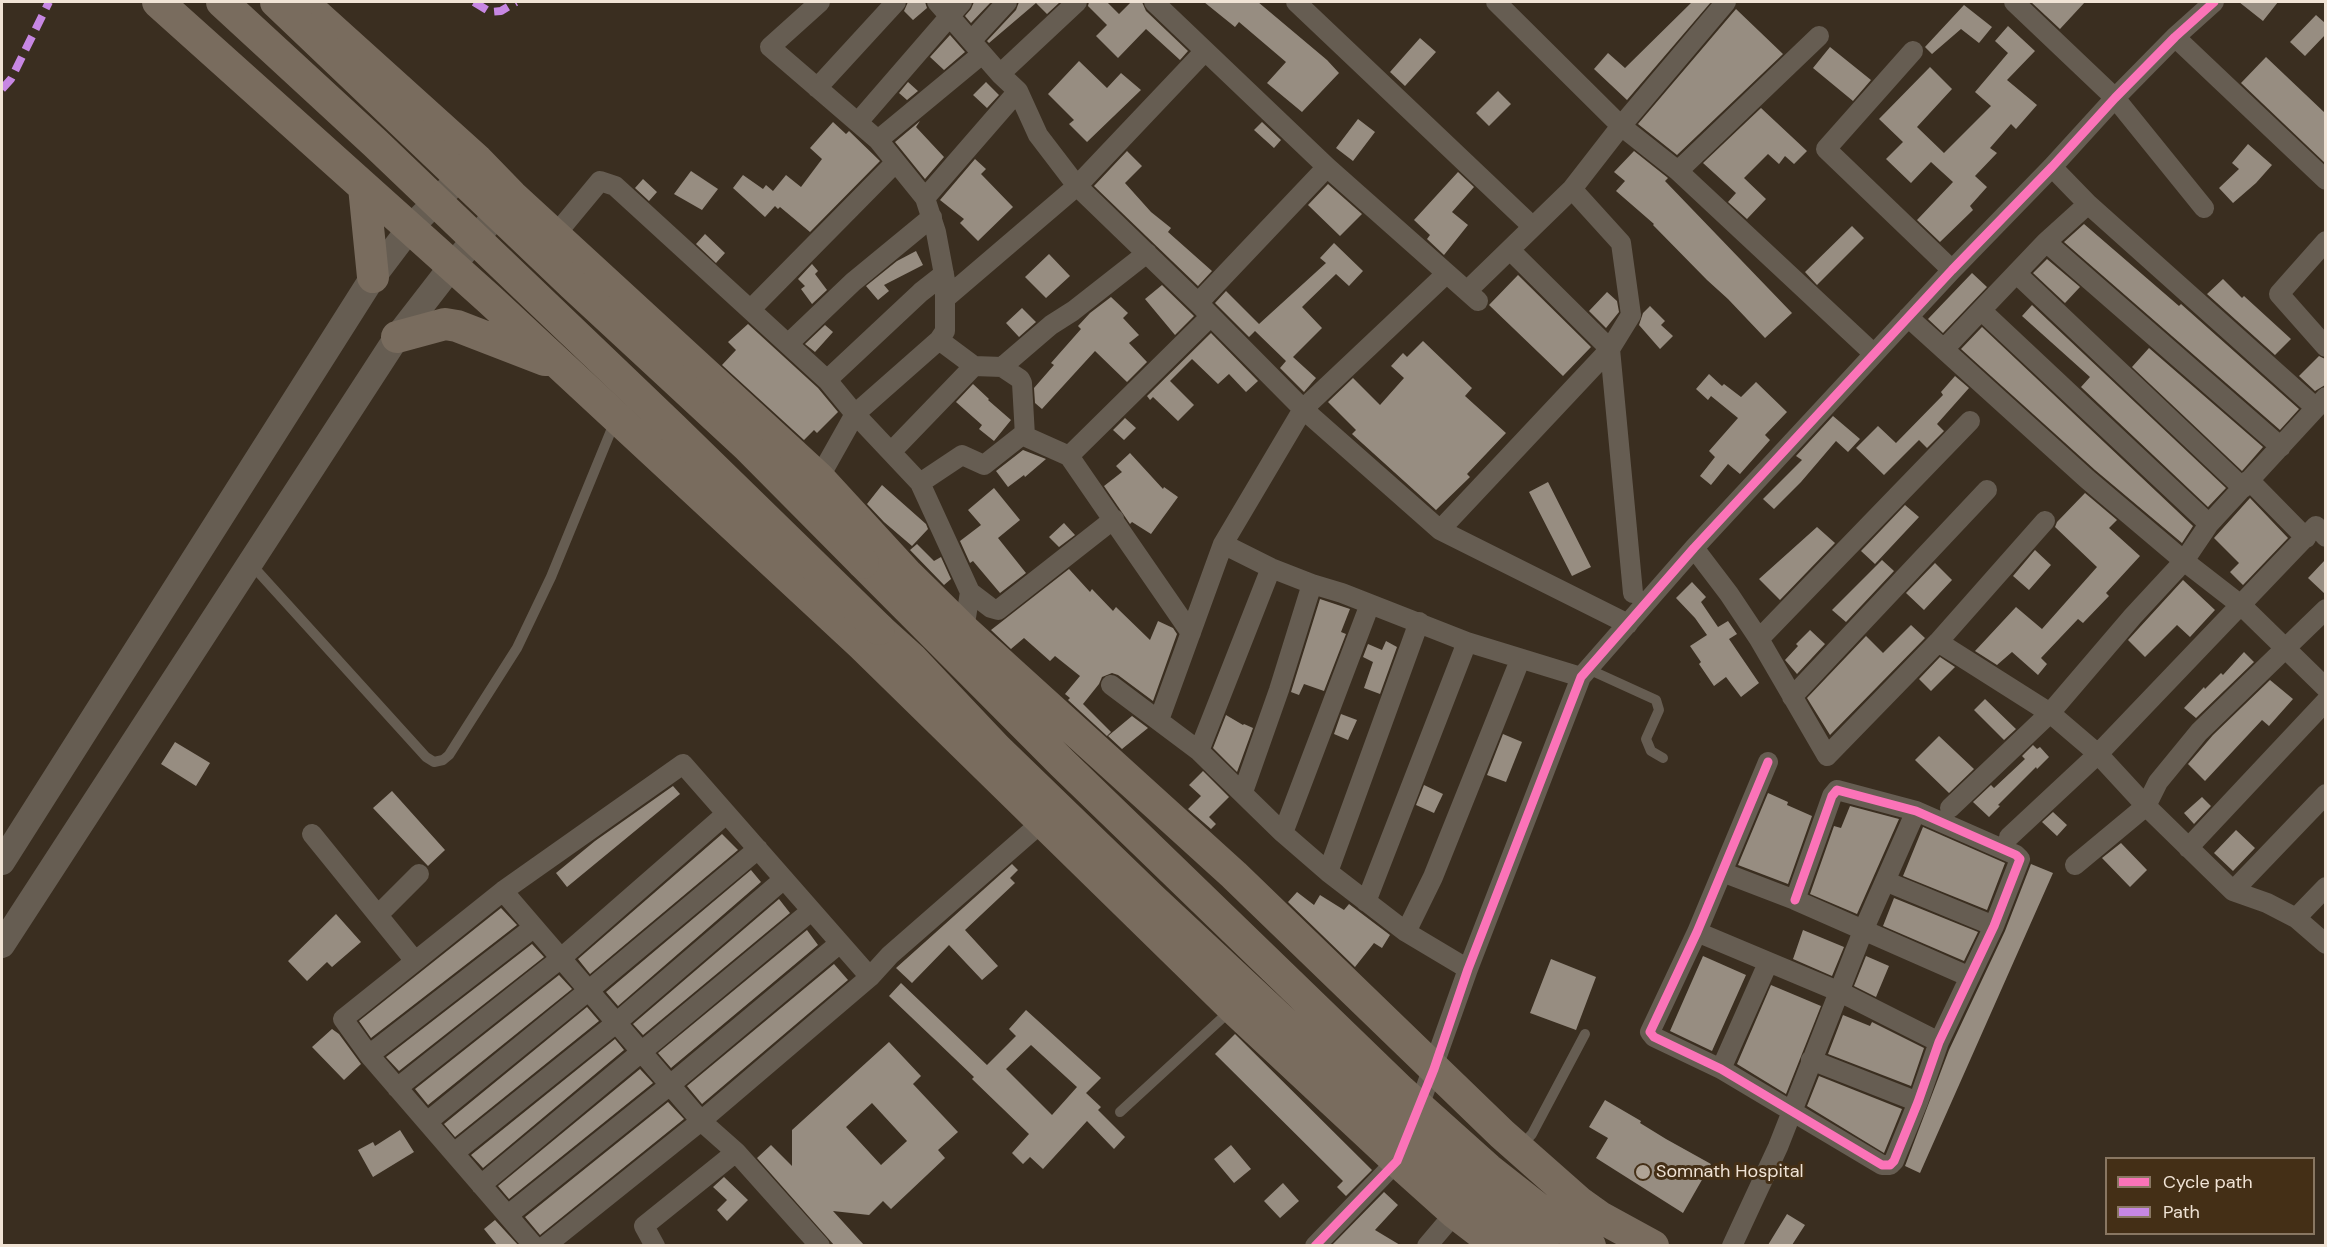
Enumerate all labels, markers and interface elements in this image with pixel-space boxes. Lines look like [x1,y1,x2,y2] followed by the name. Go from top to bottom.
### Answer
[2105,1157,2315,1235] legend
[1656,1161,1804,1183] place label: Somnath Hospital
[1634,1163,1652,1181] marker: Somnath Hospital
[2163,1170,2253,1194] text: Cycle path
[2163,1200,2200,1224] text: Path

